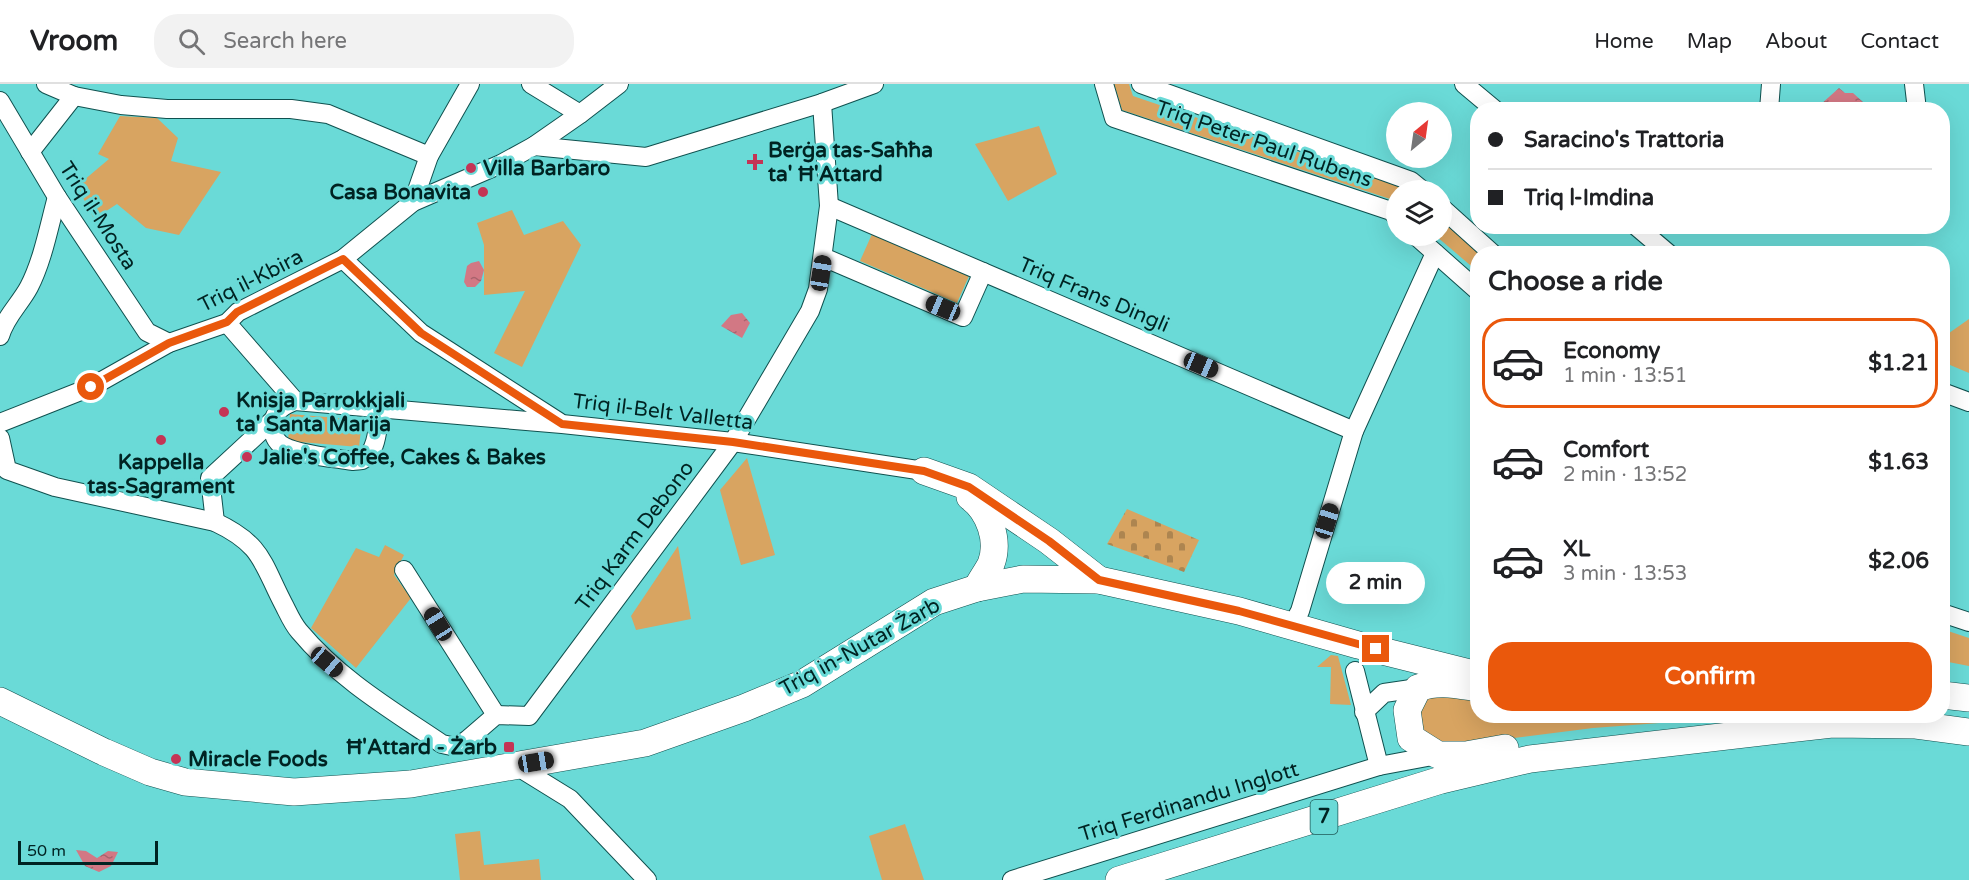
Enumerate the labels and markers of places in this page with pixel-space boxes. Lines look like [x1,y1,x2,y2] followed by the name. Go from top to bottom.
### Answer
[768,138,933,187] place label: Berġa tas-Saħħa ta' Ħ'Attard
[746,153,764,171] marker: Berġa tas-Saħħa ta' Ħ'Attard
[483,156,610,181] place label: Villa Barbaro
[464,161,478,175] marker: Villa Barbaro
[329,180,471,205] place label: Casa Bonavita
[476,185,490,199] marker: Casa Bonavita
[236,388,405,437] place label: Knisja Parrokkjali ta' Santa Marija
[217,405,231,419] marker: Knisja Parrokkjali ta' Santa Marija
[154,433,168,447] marker: Kappella tas-Sagrament
[258,445,546,470] place label: Jalie's Coffee, Cakes & Bakes
[87,450,235,499] place label: Kappella tas-Sagrament
[240,450,254,464] marker: Jalie's Coffee, Cakes & Bakes
[346,735,497,760] place label: Ħ'Attard - Żarb
[502,740,516,754] marker: Ħ'Attard - Żarb
[188,747,328,772] place label: Miracle Foods
[169,752,183,766] marker: Miracle Foods

